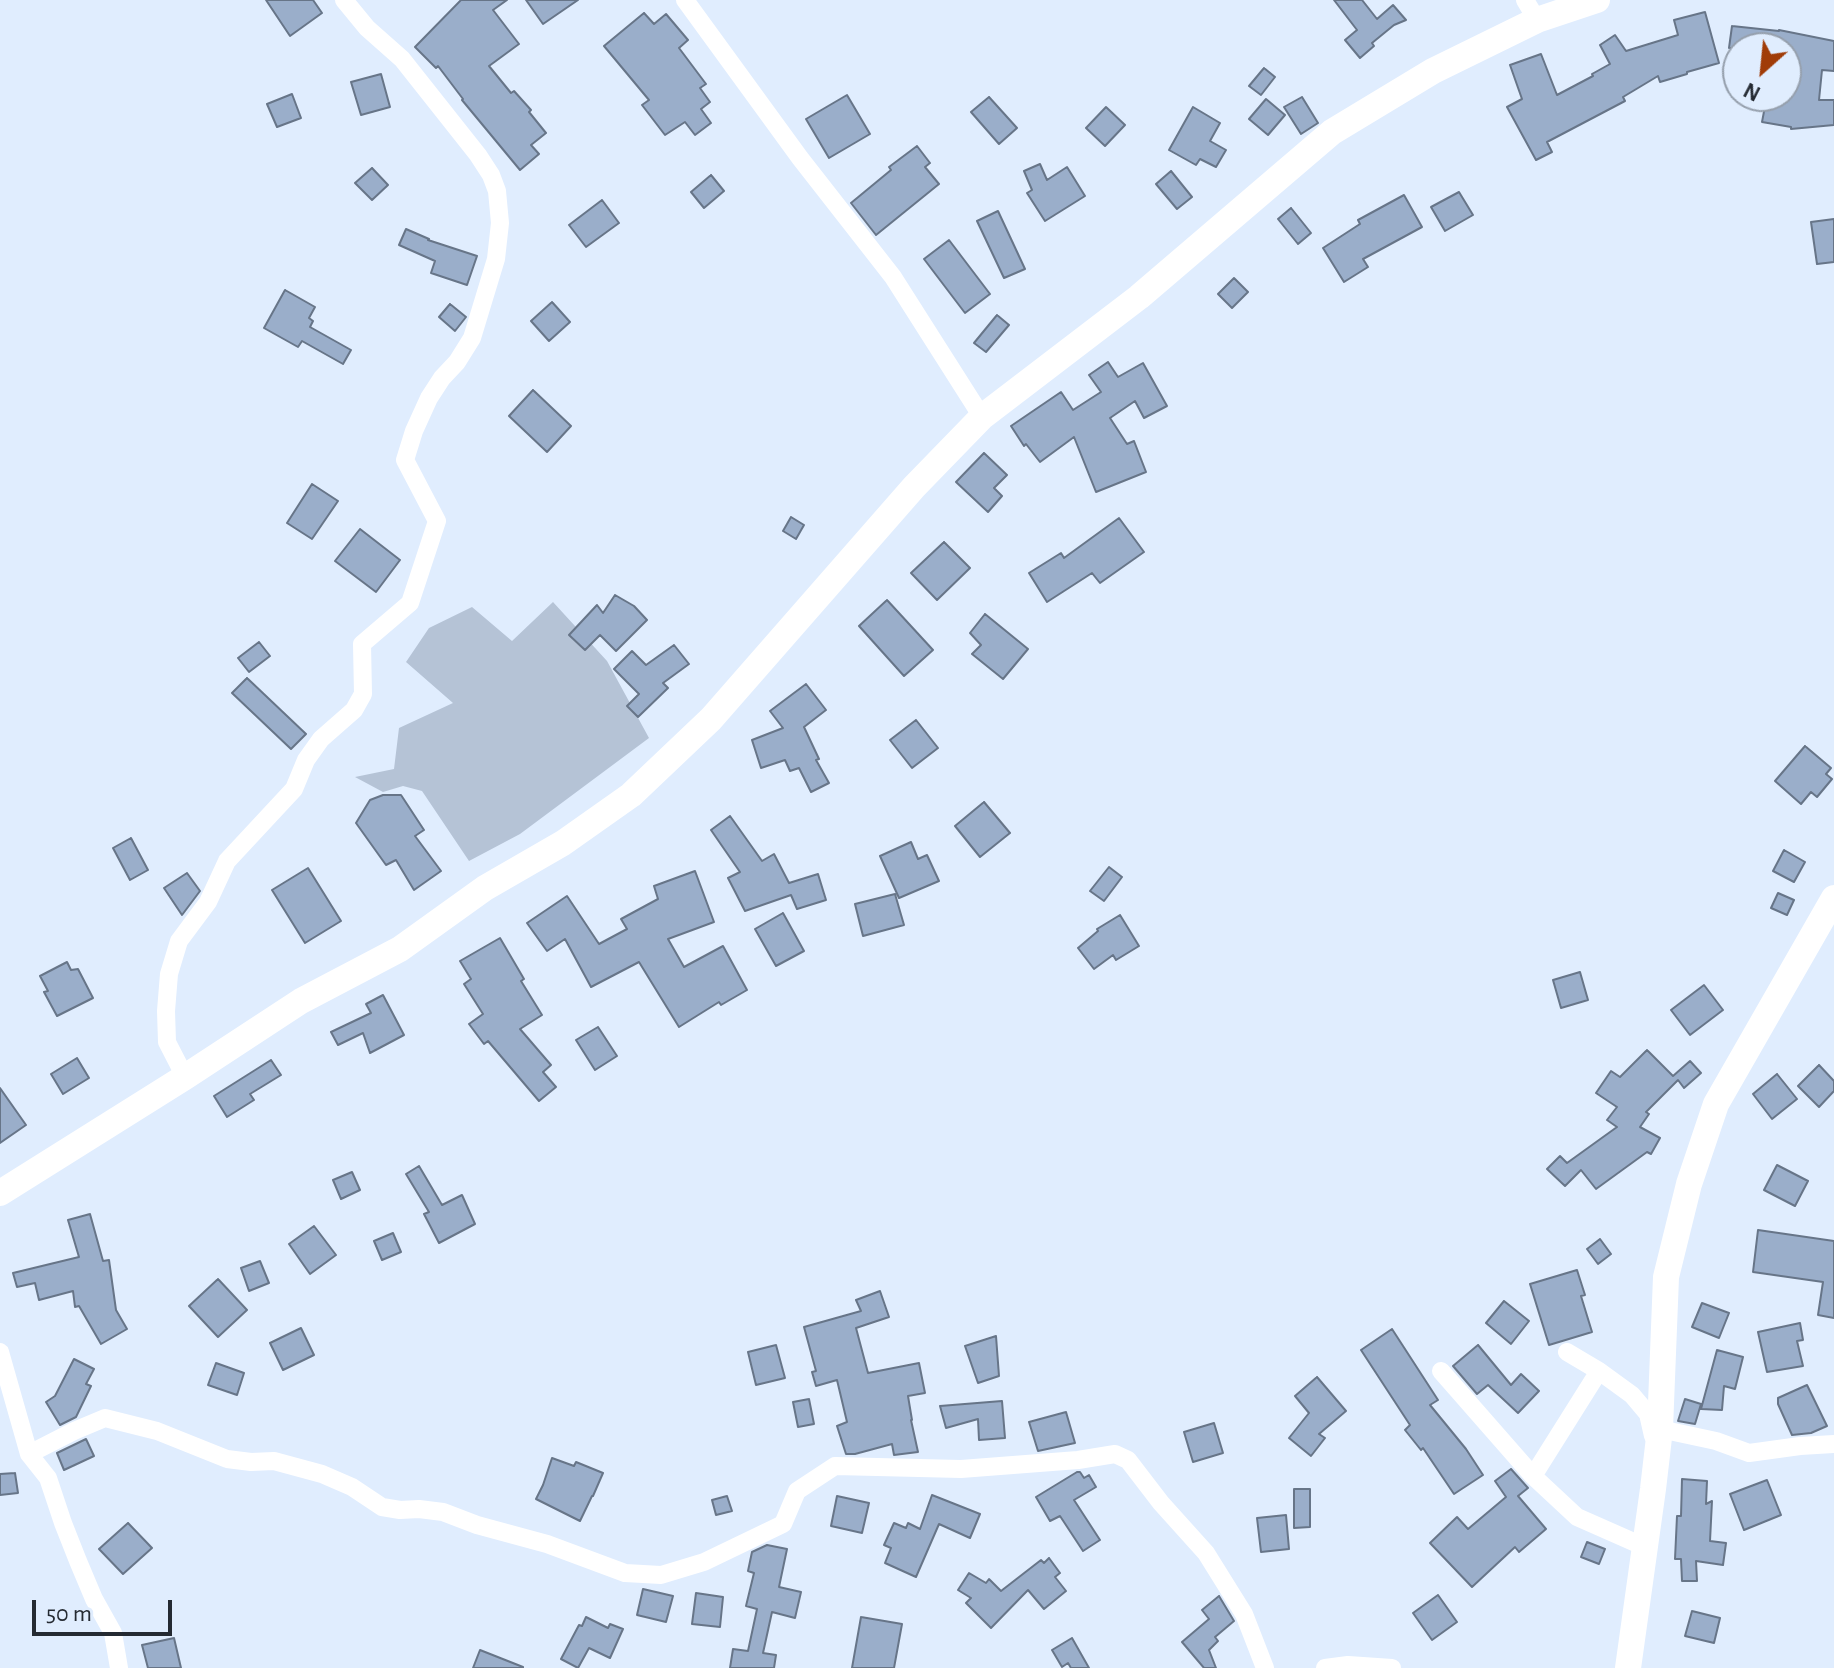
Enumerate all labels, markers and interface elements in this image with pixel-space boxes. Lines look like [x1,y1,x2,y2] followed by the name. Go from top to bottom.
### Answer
[1722,32,1802,112] north arrow
[1740,78,1764,105] text: N
[36,1584,176,1634] scale bar
[46,1602,92,1626] text: 50 m

